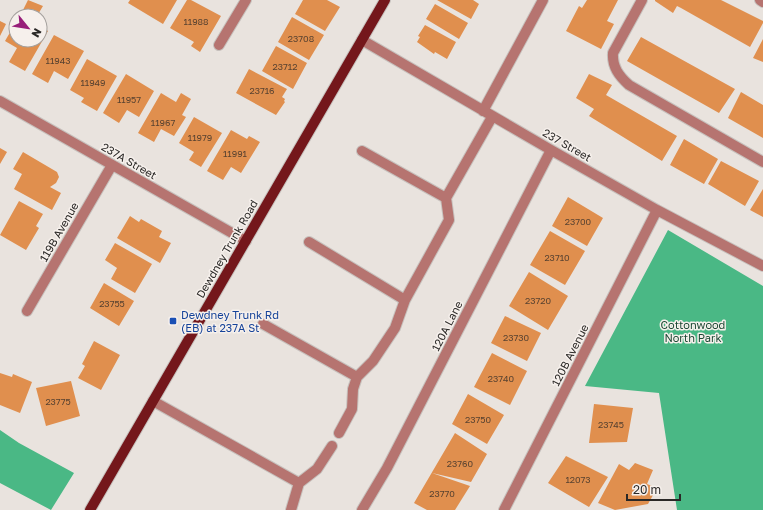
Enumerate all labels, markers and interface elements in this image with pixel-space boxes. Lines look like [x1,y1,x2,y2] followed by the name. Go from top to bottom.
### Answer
[8,8,48,48] north arrow
[183,16,209,27] house number: 11988
[29,26,45,40] text: N
[288,33,314,44] house number: 23708
[46,55,70,66] house number: 11943
[273,61,297,72] house number: 23712
[80,77,106,88] house number: 11949
[249,85,275,96] house number: 23716
[117,94,141,105] house number: 11957
[151,117,175,128] house number: 11967
[541,125,594,164] street label: 237 Street
[188,132,212,143] house number: 11979
[99,140,159,182] street label: 237A Street
[223,148,248,159] house number: 11991
[193,198,260,300] street label: Dewdney Trunk Road
[36,200,81,264] street label: 119B Avenue
[565,216,592,227] house number: 23700
[544,252,570,263] house number: 23710
[525,295,551,306] house number: 23720
[99,298,125,309] house number: 23755
[428,299,465,353] street label: 120A Lane
[181,308,279,334] place label: Dewdney Trunk Rd (EB) at 237A St
[168,316,178,326] marker: Dewdney Trunk Rd (EB) at 237A St
[661,318,725,344] park label: Cottonwood North Park
[548,322,591,388] street label: 120B Avenue
[503,332,529,343] house number: 23730
[488,373,515,384] house number: 23740
[45,396,71,407] house number: 23775
[465,414,491,425] house number: 23750
[598,419,624,430] house number: 23745
[447,458,474,469] house number: 23760
[565,474,591,485] house number: 12073
[627,476,680,502] scale bar
[633,482,661,497] text: 20 m
[429,488,455,499] house number: 23770

